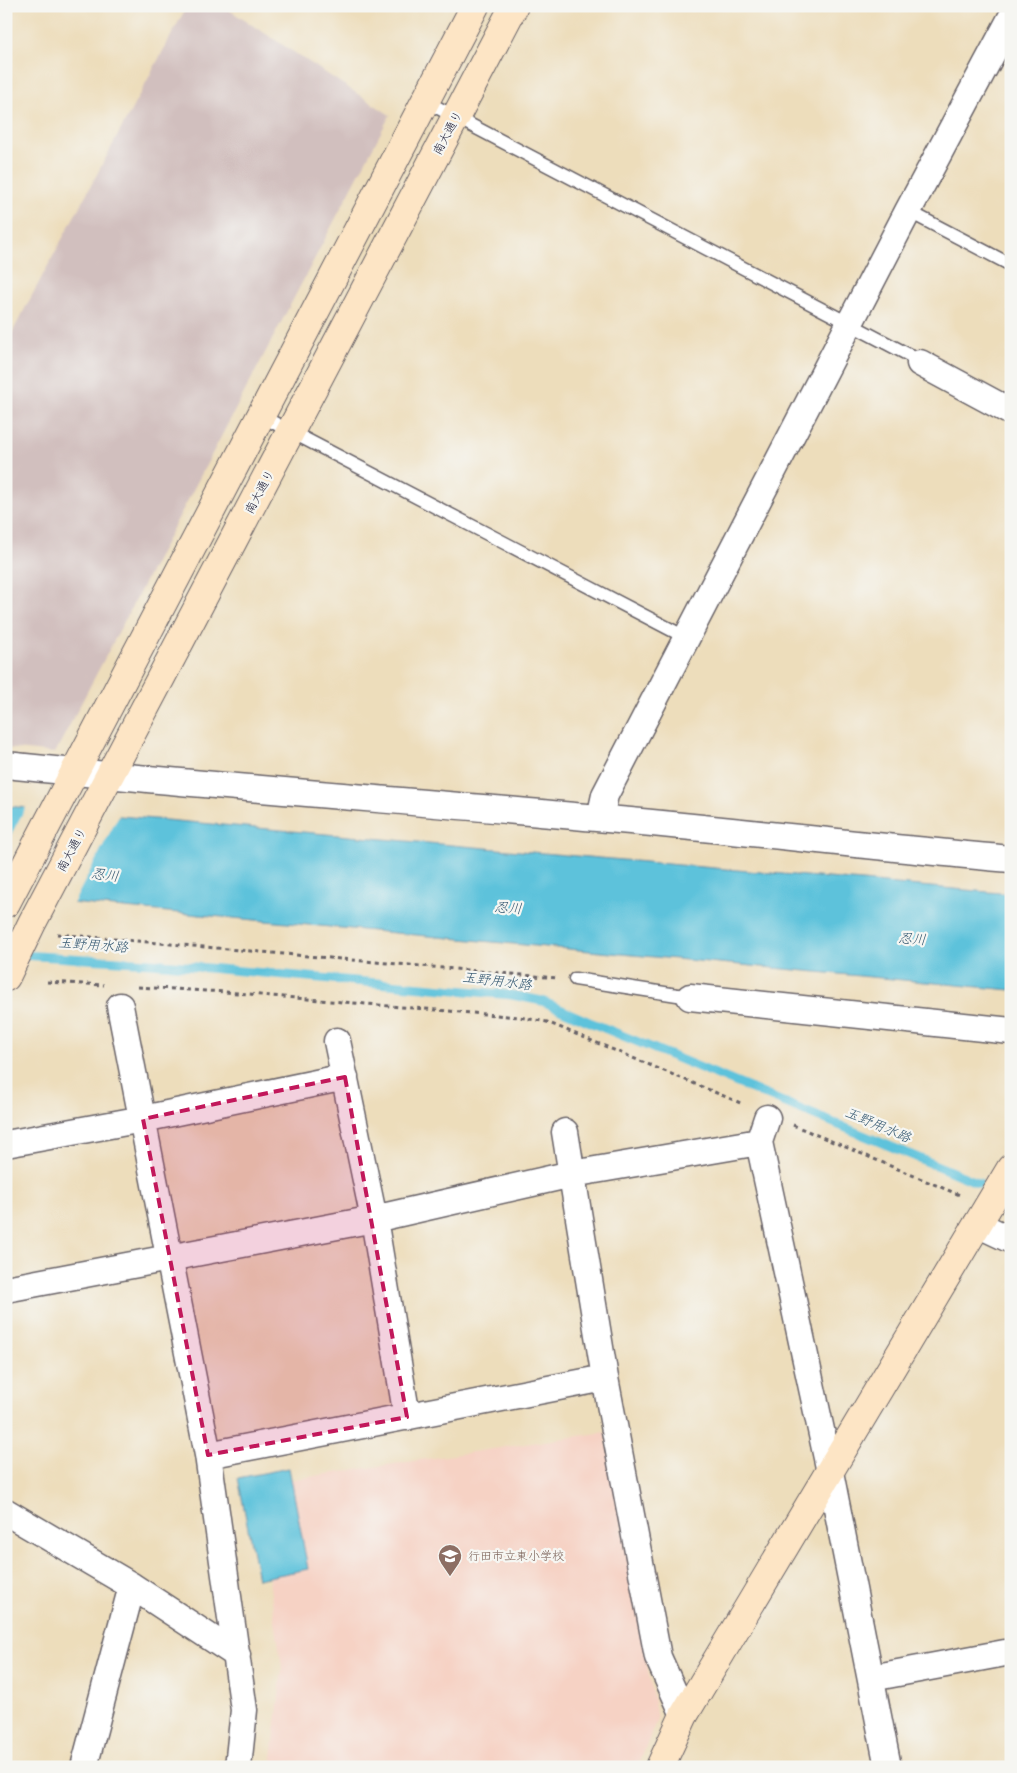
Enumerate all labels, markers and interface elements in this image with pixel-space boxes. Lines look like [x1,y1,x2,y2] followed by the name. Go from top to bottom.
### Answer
[430,108,466,158] street label: 南大通り
[242,467,278,517] street label: 南大通り
[54,825,90,875] street label: 南大通り
[90,865,120,885] water label: 忍川
[493,899,523,917] water label: 忍川
[897,930,927,948] water label: 忍川
[57,934,130,956] water label: 玉野用水路
[461,968,534,994] water label: 玉野用水路
[842,1104,914,1147] water label: 玉野用水路
[437,1543,463,1577] school or university icon: 行田市立東小学校
[468,1549,564,1564] place label: 行田市立東小学校

